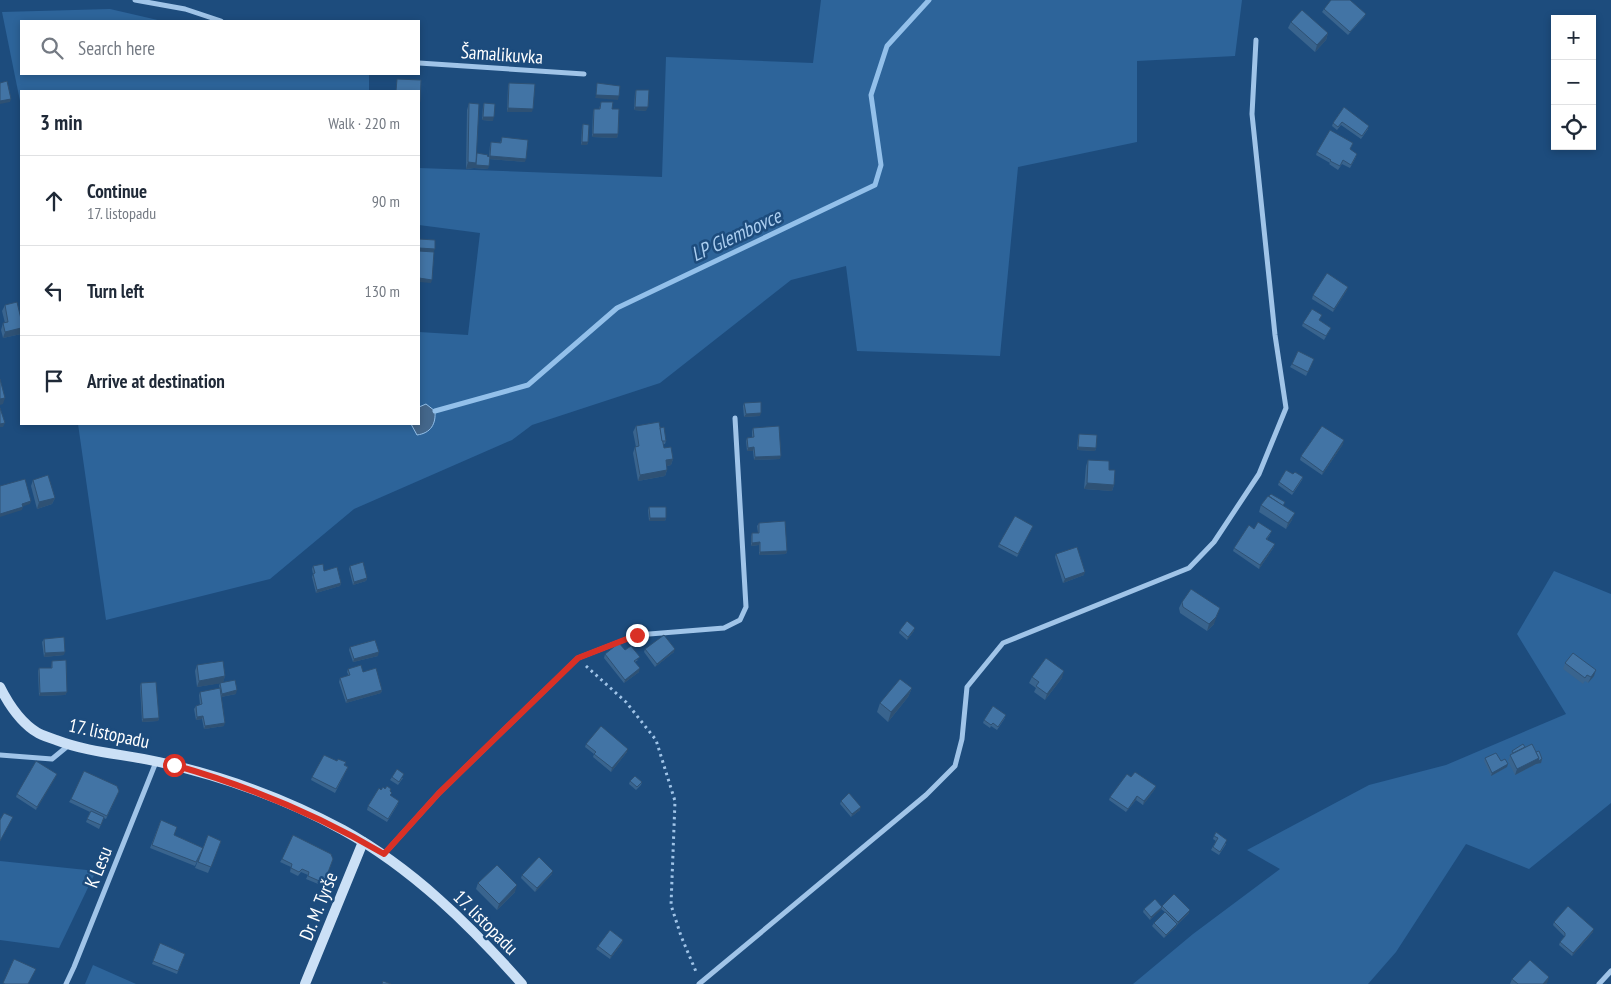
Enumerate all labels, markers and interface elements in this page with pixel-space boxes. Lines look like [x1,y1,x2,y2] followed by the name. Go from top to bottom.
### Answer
[1551,15,1596,150] map controls
[1551,15,1596,60] button: +
[20,20,420,75] search box
[38,34,66,62] icon: search
[78,36,155,60] text: Search here
[460,39,544,69] street label: Šamalikuvka
[1551,60,1596,105] button: −
[1551,105,1596,150] button: locate
[40,109,82,136] text: 3 min
[328,113,400,133] text: Walk · 220 m
[87,179,147,203] text: Continue
[40,187,68,215] icon: ahead
[372,191,400,211] text: 90 m
[687,202,787,267] water label: LP Glembovce
[87,203,156,223] text: 17. listopadu
[40,277,68,305] icon: left
[87,279,144,303] text: Turn left
[365,281,400,301] text: 130 m
[40,367,68,395] icon: arrive
[87,369,225,393] text: Arrive at destination
[626,624,649,647] route end
[66,713,152,753] street label: 17. listopadu
[163,754,186,777] route start
[79,843,117,891] street label: K Lesu
[294,868,343,944] street label: Dr. M. Tyrše
[448,884,524,960] street label: 17. listopadu

